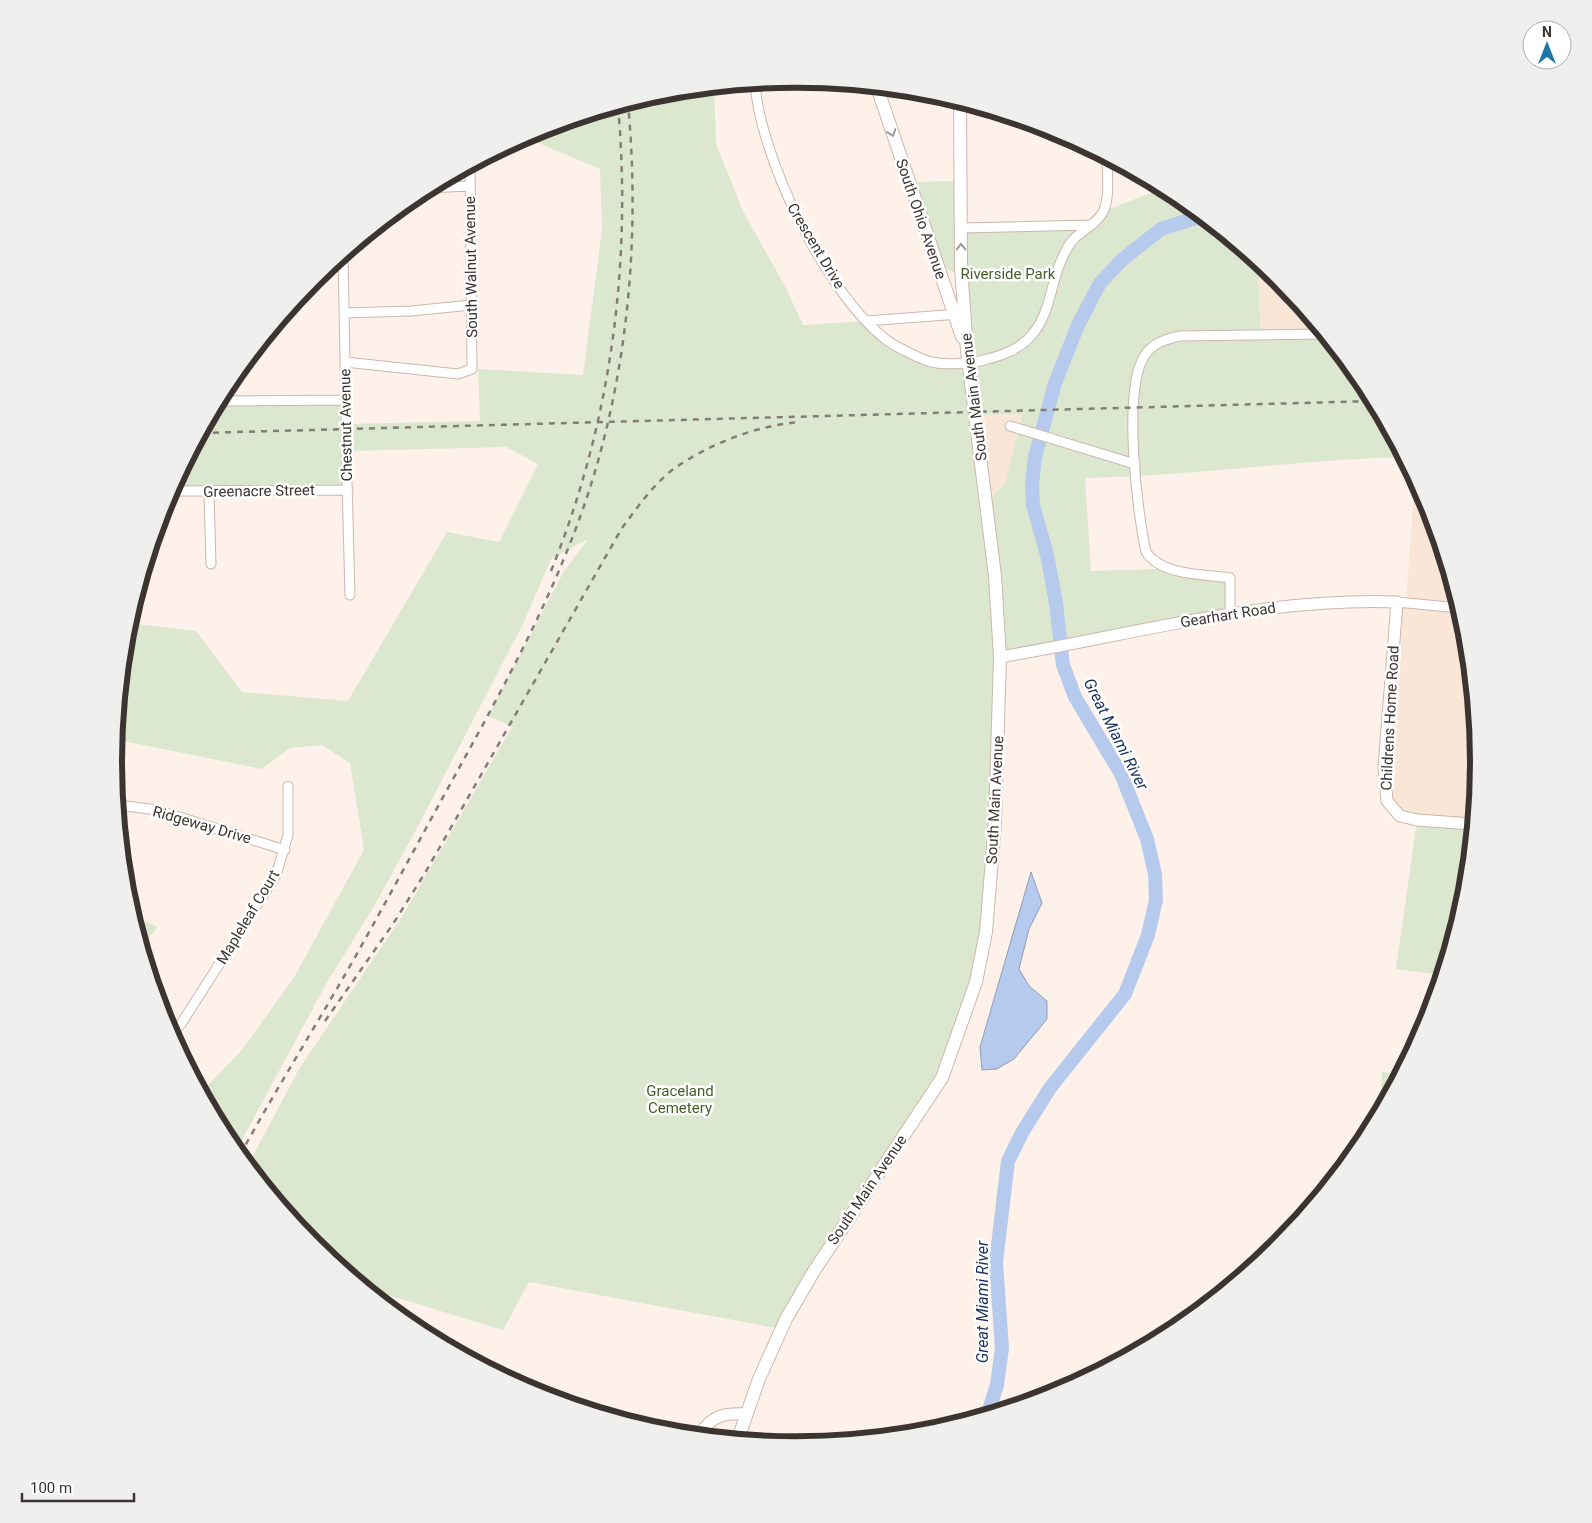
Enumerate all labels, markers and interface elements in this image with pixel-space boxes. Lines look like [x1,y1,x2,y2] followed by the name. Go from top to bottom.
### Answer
[1522,20,1572,70] north arrow
[1542,24,1552,40] text: N
[886,128,896,137] one-way arrow
[892,156,950,282] street label: South Ohio Avenue
[461,196,481,338] street label: South Walnut Avenue
[783,200,849,292] street label: Crescent Drive
[956,243,966,250] one-way arrow
[961,265,1056,283] park label: Riverside Park
[957,332,991,462] street label: South Main Avenue
[336,368,356,482] street label: Chestnut Avenue
[203,481,315,501] street label: Greenacre Street
[1179,599,1277,631] street label: Gearhart Road
[1377,645,1403,791] street label: Childrens Home Road
[1080,675,1153,794] water label: Great Miami River
[983,735,1007,865] street label: South Main Avenue
[151,802,253,848] street label: Ridgeway Drive
[213,866,283,967] street label: Mapleleaf Court
[646,1082,714,1117] park label: Graceland Cemetery
[824,1132,910,1248] street label: South Main Avenue
[973,1240,992,1363] water label: Great Miami River
[22,1470,135,1502] scale bar
[30,1479,72,1497] text: 100 m

